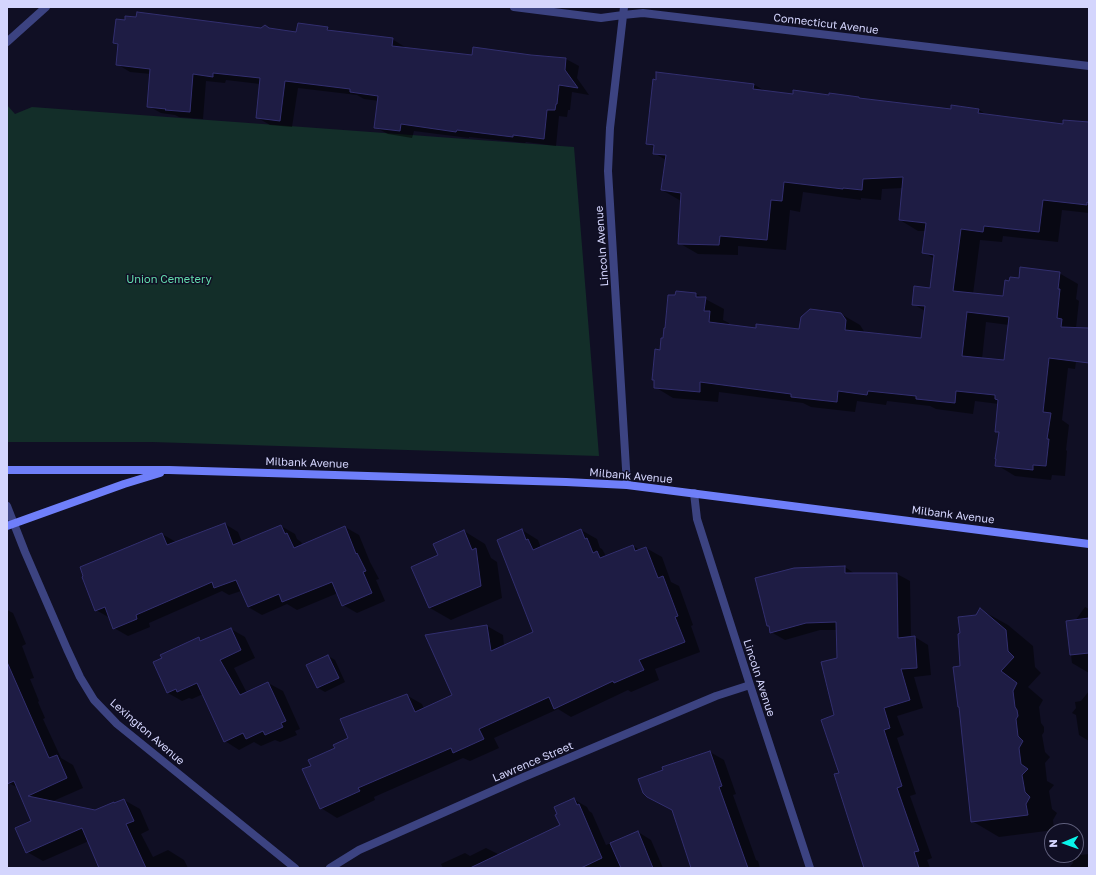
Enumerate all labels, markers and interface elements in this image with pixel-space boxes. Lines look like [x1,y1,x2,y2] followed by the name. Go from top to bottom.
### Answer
[773,11,879,37] street label: Connecticut Avenue
[593,205,611,287] street label: Lincoln Avenue
[126,273,212,287] park label: Union Cemetery
[265,455,349,471] street label: Milbank Avenue
[589,466,673,486] street label: Milbank Avenue
[911,503,995,527] street label: Milbank Avenue
[740,638,778,718] street label: Lincoln Avenue
[107,696,187,768] street label: Lexington Avenue
[491,739,575,785] street label: Lawrence Street
[1044,823,1084,863] north arrow
[1046,839,1059,848] text: N

